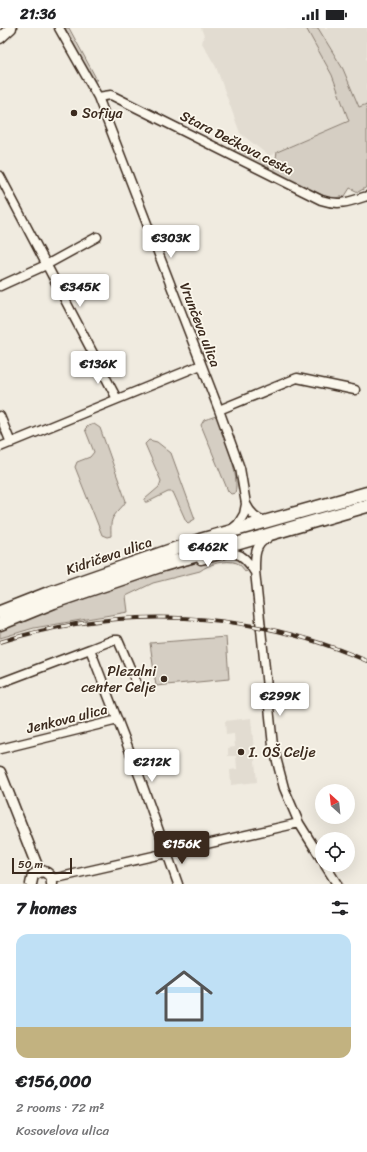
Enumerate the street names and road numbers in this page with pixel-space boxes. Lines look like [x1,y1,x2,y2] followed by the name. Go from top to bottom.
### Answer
[176,104,298,182] street label: Stara Dečkova cesta
[172,279,228,371] street label: Vrunčeva ulica
[63,530,155,582] street label: Kidričeva ulica
[23,697,110,741] street label: Jenkova ulica

